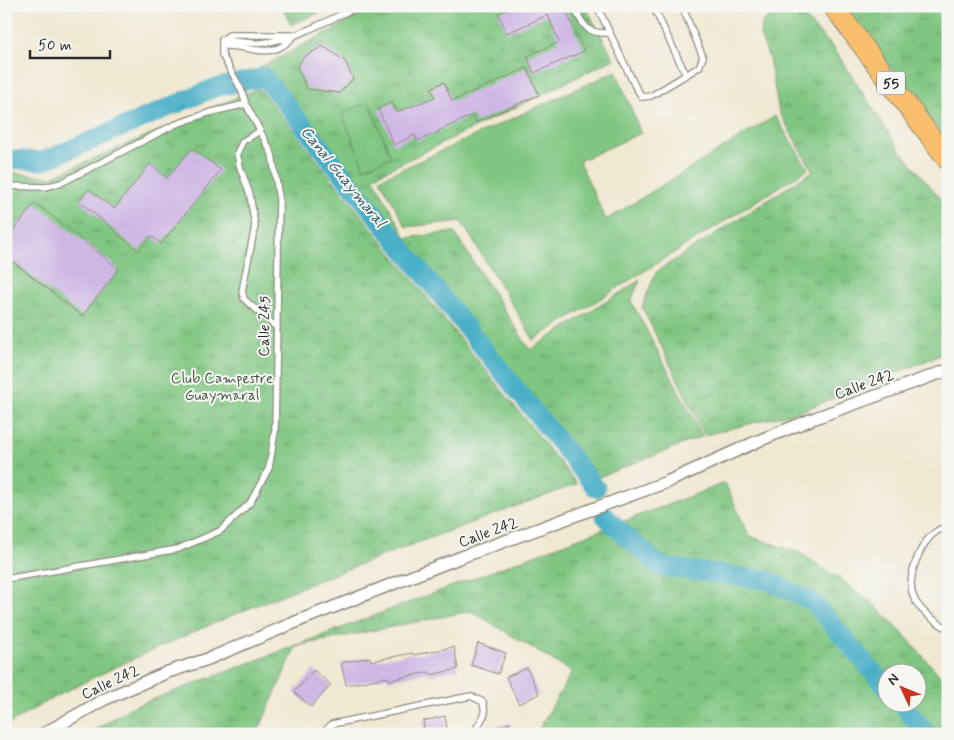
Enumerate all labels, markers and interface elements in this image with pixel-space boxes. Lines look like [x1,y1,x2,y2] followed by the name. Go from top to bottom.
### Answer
[30,28,110,60] scale bar
[38,36,72,56] text: 50 m
[877,72,905,95] road number: 55
[295,122,391,234] water label: Canal Guaymaral
[254,295,276,357] street label: Calle 245
[832,365,897,405] street label: Calle 242
[171,369,273,406] park label: Club Campestre Guaymaral
[456,513,521,553] street label: Calle 242
[78,661,143,705] street label: Calle 242
[876,662,926,712] north arrow
[884,670,903,689] text: N

